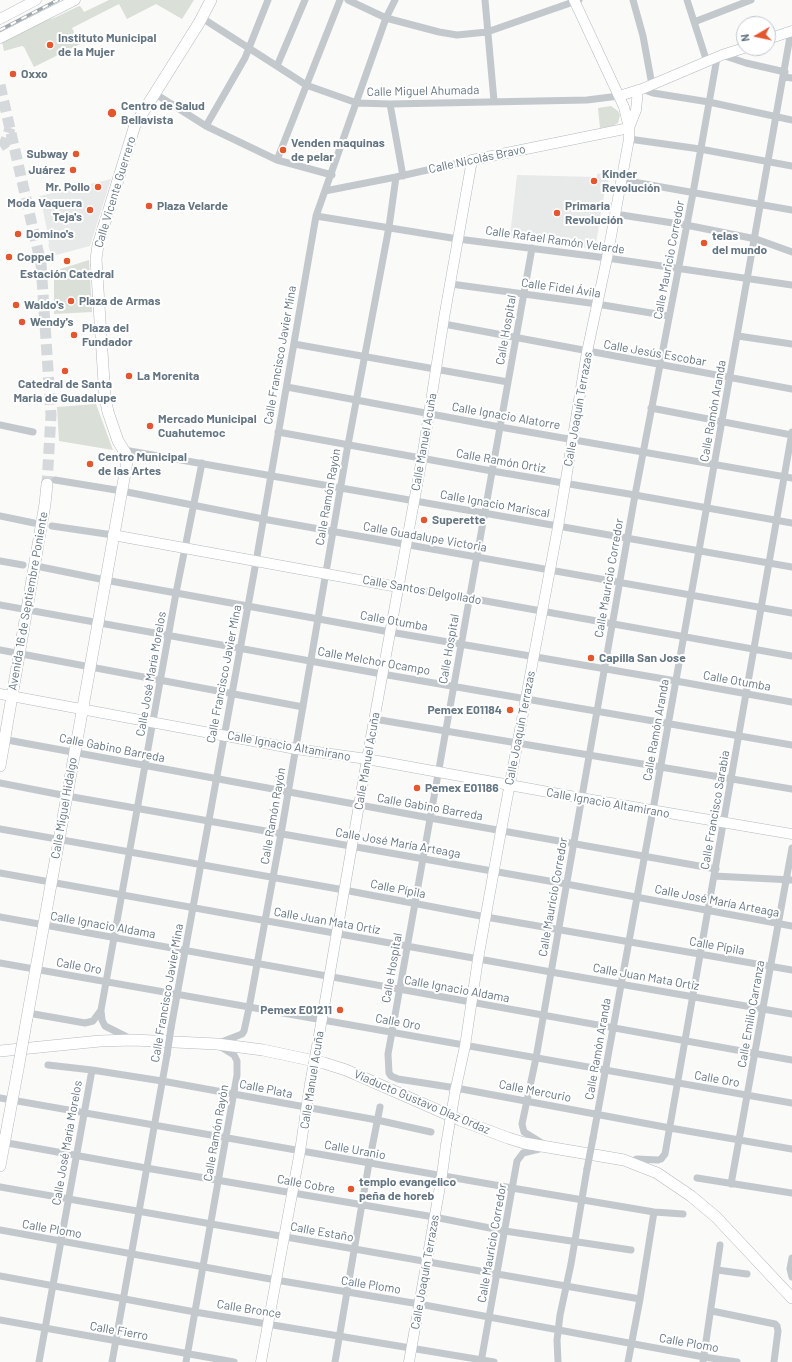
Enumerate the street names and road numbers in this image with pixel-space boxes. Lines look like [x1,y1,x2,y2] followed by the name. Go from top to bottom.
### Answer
[367,83,479,99] street label: Calle Miguel Ahumada
[91,134,139,250] street label: Calle Vicente Guerrero
[427,142,527,176] street label: Calle Nicolás Bravo
[650,199,688,321] street label: Calle Mauricio Corredor
[484,223,626,257] street label: Calle Rafael Ramón Velarde
[520,275,602,301] street label: Calle Fidel Ávila
[261,285,299,425] street label: Calle Francisco Javier Mina
[493,294,519,366] street label: Calle Hospital
[602,337,708,369] street label: Calle Jesús Escobar
[561,351,595,467] street label: Calle Joaquín Terrazas
[697,359,729,463] street label: Calle Ramón Aranda
[408,392,440,492] street label: Calle Manuel Acuña
[451,399,561,433] street label: Calle Ignacio Alatorre
[455,446,547,476] street label: Calle Ramón Ortiz
[312,448,344,546] street label: Calle Ramón Rayón
[439,487,551,521] street label: Calle Ignacio Mariscal
[5,510,51,692] street label: Avenida 16 de Septiembre Poniente
[591,517,627,639] street label: Calle Mauricio Corredor
[362,519,488,555] street label: Calle Guadalupe Victoria
[361,572,483,608] street label: Calle Santos Delgollado
[204,604,244,744] street label: Calle Francisco Javier Mina
[359,608,429,634] street label: Calle Otumba
[133,610,169,738] street label: Calle José María Morelos
[436,613,462,685] street label: Calle Hospital
[317,644,431,678] street label: Calle Melchor Ocampo
[702,668,772,694] street label: Calle Otumba
[502,670,538,786] street label: Calle Joaquín Terrazas
[640,678,672,782] street label: Calle Ramón Aranda
[351,711,383,811] street label: Calle Manuel Acuña
[226,728,352,764] street label: Calle Ignacio Altamirano
[58,731,166,765] street label: Calle Gabino Barreda
[697,749,733,871] street label: Calle Francisco Sarabia
[48,756,80,860] street label: Calle Miguel Hidalgo
[257,767,289,865] street label: Calle Ramón Rayón
[545,785,671,821] street label: Calle Ignacio Altamirano
[376,791,484,823] street label: Calle Gabino Barreda
[334,825,462,861] street label: Calle José María Arteaga
[535,836,571,958] street label: Calle Mauricio Corredor
[369,877,427,901] street label: Calle Pípila
[653,882,781,920] street label: Calle José María Arteaga
[273,905,381,937] street label: Calle Juan Mata Ortíz
[49,909,157,941] street label: Calle Ignacio Aldama
[148,923,186,1063] street label: Calle Francisco Javier Mina
[379,932,405,1004] street label: Calle Hospital
[688,934,746,958] street label: Calle Pípila
[55,955,103,977] street label: Calle Oro
[734,959,768,1069] street label: Calle Emilio Carranza
[592,961,700,993] street label: Calle Juan Mata Ortíz
[403,973,511,1005] street label: Calle Ignacio Aldama
[582,997,614,1101] street label: Calle Ramón Aranda
[374,1011,422,1033] street label: Calle Oro
[297,1030,327,1130] street label: Calle Manuel Acuña
[352,1067,492,1137] street label: Viaducto Gustavo Díaz Ordaz
[693,1068,741,1090] street label: Calle Oro
[238,1077,294,1101] street label: Calle Plata
[498,1077,572,1105] street label: Calle Mercurio
[49,1079,85,1207] street label: Calle José María Morelos
[200,1084,232,1182] street label: Calle Ramón Rayón
[323,1138,387,1162] street label: Calle Uranio
[276,1172,336,1196] street label: Calle Cobre
[474,1182,510,1304] street label: Calle Mauricio Corredor
[408,1214,442,1330] street label: Calle Joaquín Terrazas
[21,1217,83,1241] street label: Calle Plomo
[289,1219,355,1245] street label: Calle Estaño
[340,1273,402,1297] street label: Calle Plomo
[216,1297,282,1321] street label: Calle Bronce
[89,1319,149,1343] street label: Calle Fierro
[658,1331,720,1355] street label: Calle Plomo

